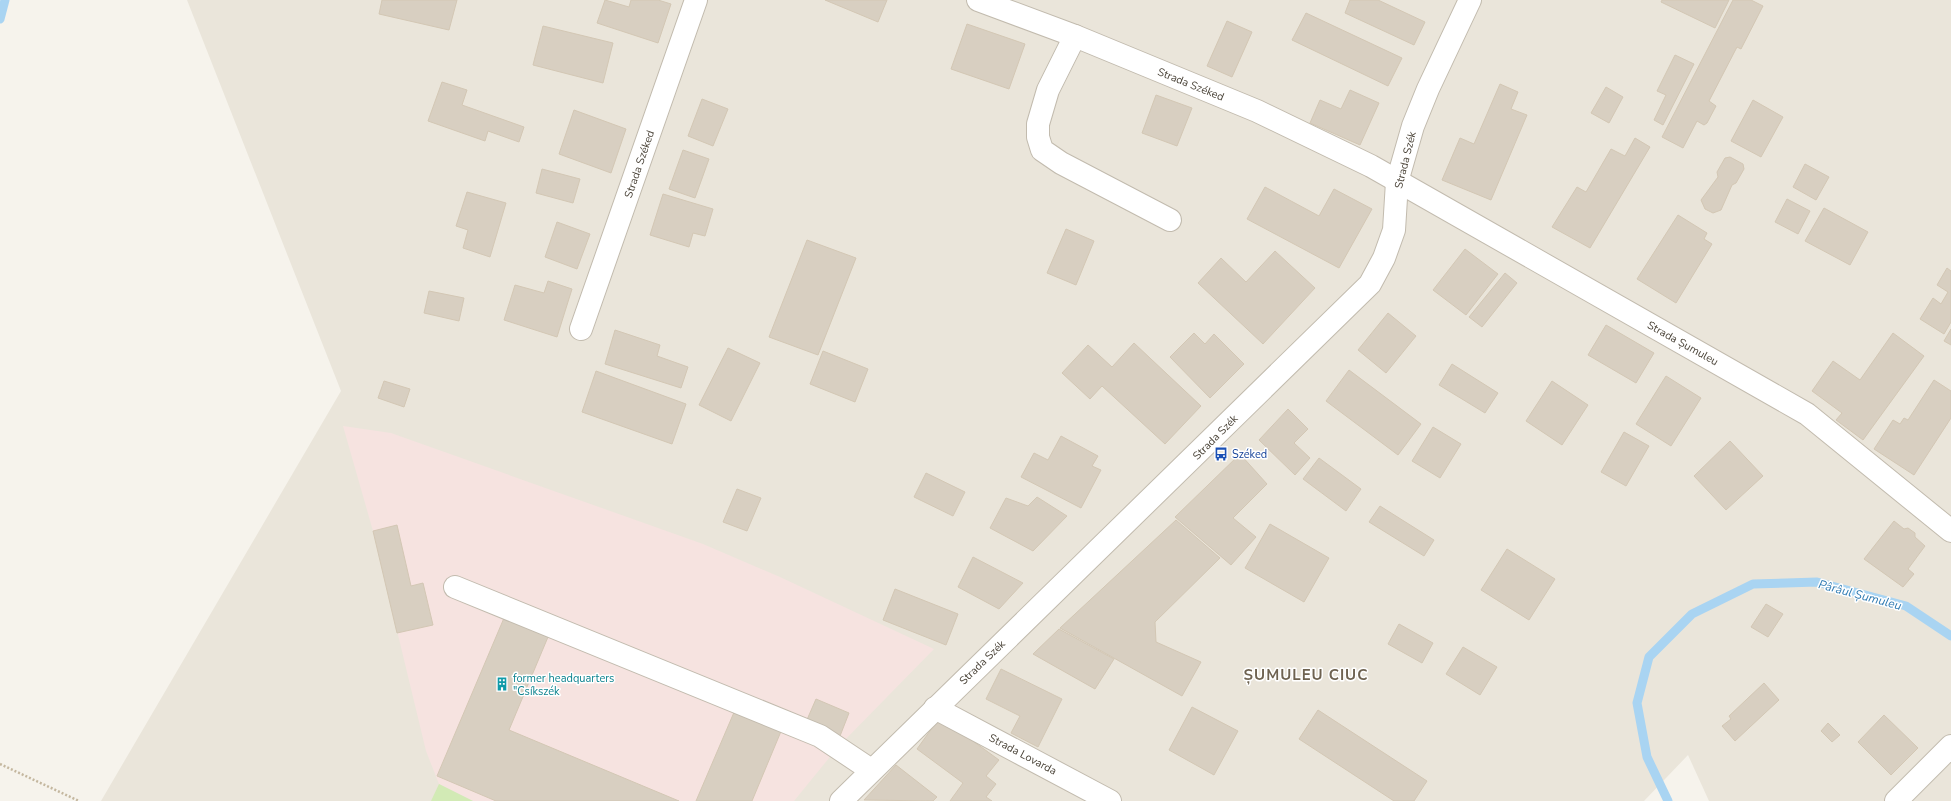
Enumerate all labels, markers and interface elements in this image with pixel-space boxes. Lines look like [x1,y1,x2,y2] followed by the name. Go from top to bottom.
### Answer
[1155,64,1226,105] street label: Strada Széked
[621,128,658,200] street label: Strada Széked
[1391,129,1420,190] street label: Strada Szék
[1645,318,1721,369] street label: Strada Șumuleu
[1189,411,1242,463] street label: Strada Szék
[1213,446,1229,462] bus stop icon: Széked
[1232,447,1267,462] place label: Széked
[1817,576,1904,614] water label: Pârâul Șumuleu
[956,636,1009,688] street label: Strada Szék
[1244,665,1368,685] district label: ȘUMULEU CIUC
[513,671,614,699] place label: former headquarters "Csíkszék
[494,676,510,692] building icon: former headquarters "Csíkszék
[986,730,1059,779] street label: Strada Lovarda

